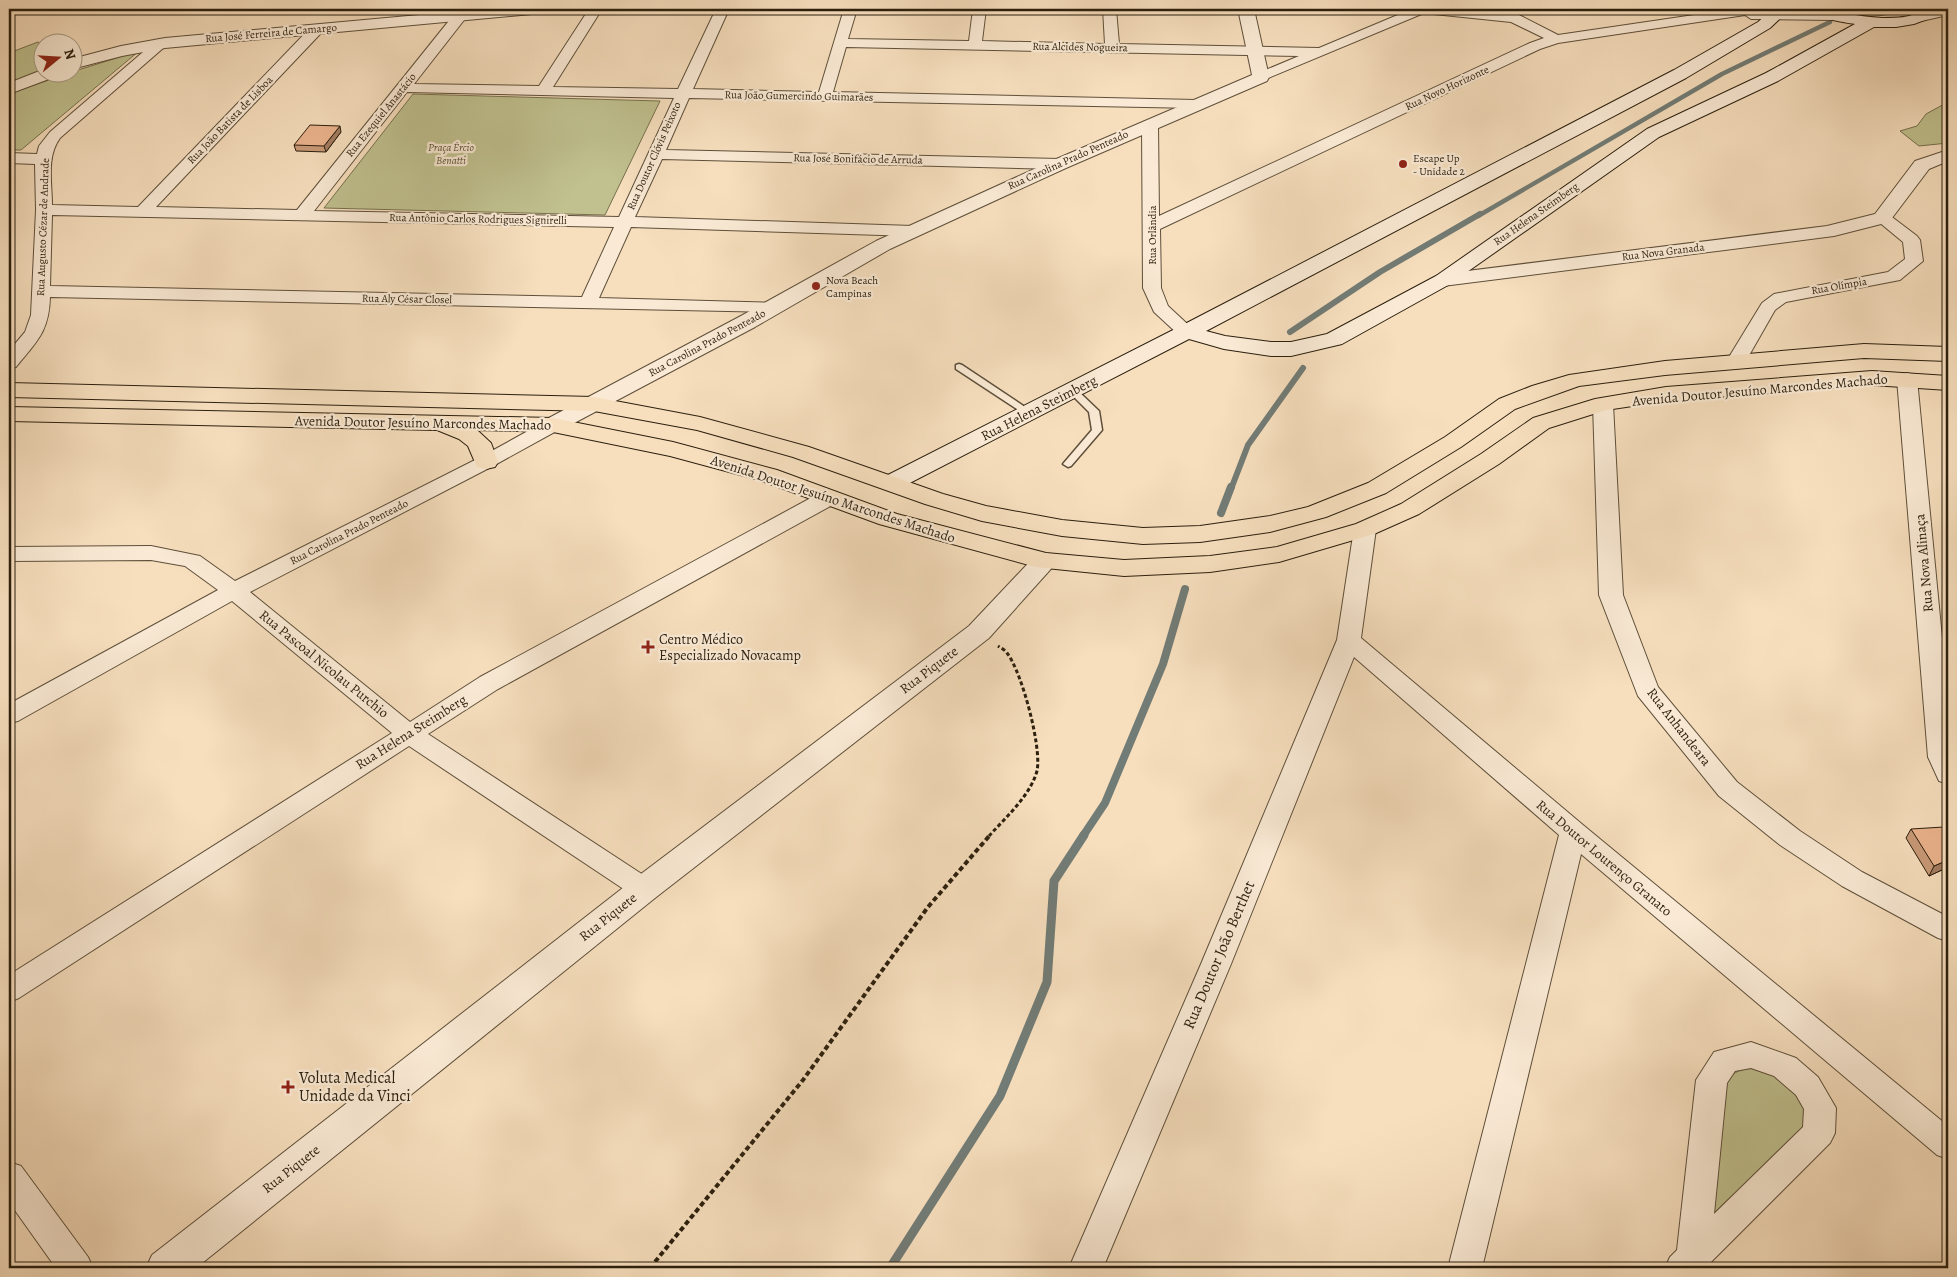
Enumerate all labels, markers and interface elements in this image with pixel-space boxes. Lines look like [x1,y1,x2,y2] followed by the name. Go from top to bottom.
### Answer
[205,20,338,46] street label: Rua José Ferreira de Camargo
[32,32,82,82] north arrow
[1032,39,1129,55] street label: Rua Alcides Nogueira
[59,46,80,62] text: N
[1403,62,1491,114] street label: Rua Novo Horizonte
[342,69,420,160] street label: Rua Ezequiel Anastácio
[184,72,277,167] street label: Rua João Batista de Lisboa
[725,87,873,105] street label: Rua João Gumercindo Guimarães
[623,99,685,212] street label: Rua Doutor Clóvis Peixoto
[1005,126,1131,193] street label: Rua Carolina Prado Penteado
[428,140,474,168] park label: Praça Ércio Benatti
[793,150,924,168] street label: Rua José Bonifácio de Arruda
[1413,151,1465,179] place label: Escape Up - Unidade 2
[33,158,53,296] street label: Rua Augusto Cézar de Andrade
[1397,158,1409,170] marker: Escape Up - Unidade 2
[1491,179,1582,249] street label: Rua Helena Steimberg
[1145,204,1160,265] street label: Rua Orlândia
[389,210,567,228] street label: Rua Antônio Carlos Rodrigues Signirelli
[1621,239,1706,265] street label: Rua Nova Granada
[826,273,878,301] place label: Nova Beach Campinas
[1810,274,1869,298] street label: Rua Olímpia
[810,280,822,292] marker: Nova Beach Campinas
[362,291,453,307] street label: Rua Aly César Closel
[646,305,769,380] street label: Rua Carolina Prado Penteado
[1631,369,1888,411] street label: Avenida Doutor Jesuíno Marcondes Machado
[978,371,1100,445] street label: Rua Helena Steimberg
[294,411,551,435] street label: Avenida Doutor Jesuíno Marcondes Machado
[707,450,958,548] street label: Avenida Doutor Jesuíno Marcondes Machado
[287,495,411,568] street label: Rua Carolina Prado Penteado
[1910,513,1938,613] street label: Rua Nova Alinaça
[255,606,393,722] street label: Rua Pascoal Nicolau Purchio
[659,630,801,665] place label: Centro Médico Especializado Novacamp
[641,640,655,654] marker: Centro Médico Especializado Novacamp
[896,642,962,698] street label: Rua Piquete
[1642,684,1716,770] street label: Rua Anhandeara
[352,690,470,774] street label: Rua Helena Steimberg
[1532,795,1676,921] street label: Rua Doutor Lourenço Granato
[1178,877,1260,1033] street label: Rua Doutor João Berthet
[575,888,641,946] street label: Rua Piquete
[298,1067,411,1107] place label: Voluta Medical Unidade da Vinci
[281,1080,295,1094] marker: Voluta Medical Unidade da Vinci
[258,1140,324,1198] street label: Rua Piquete

